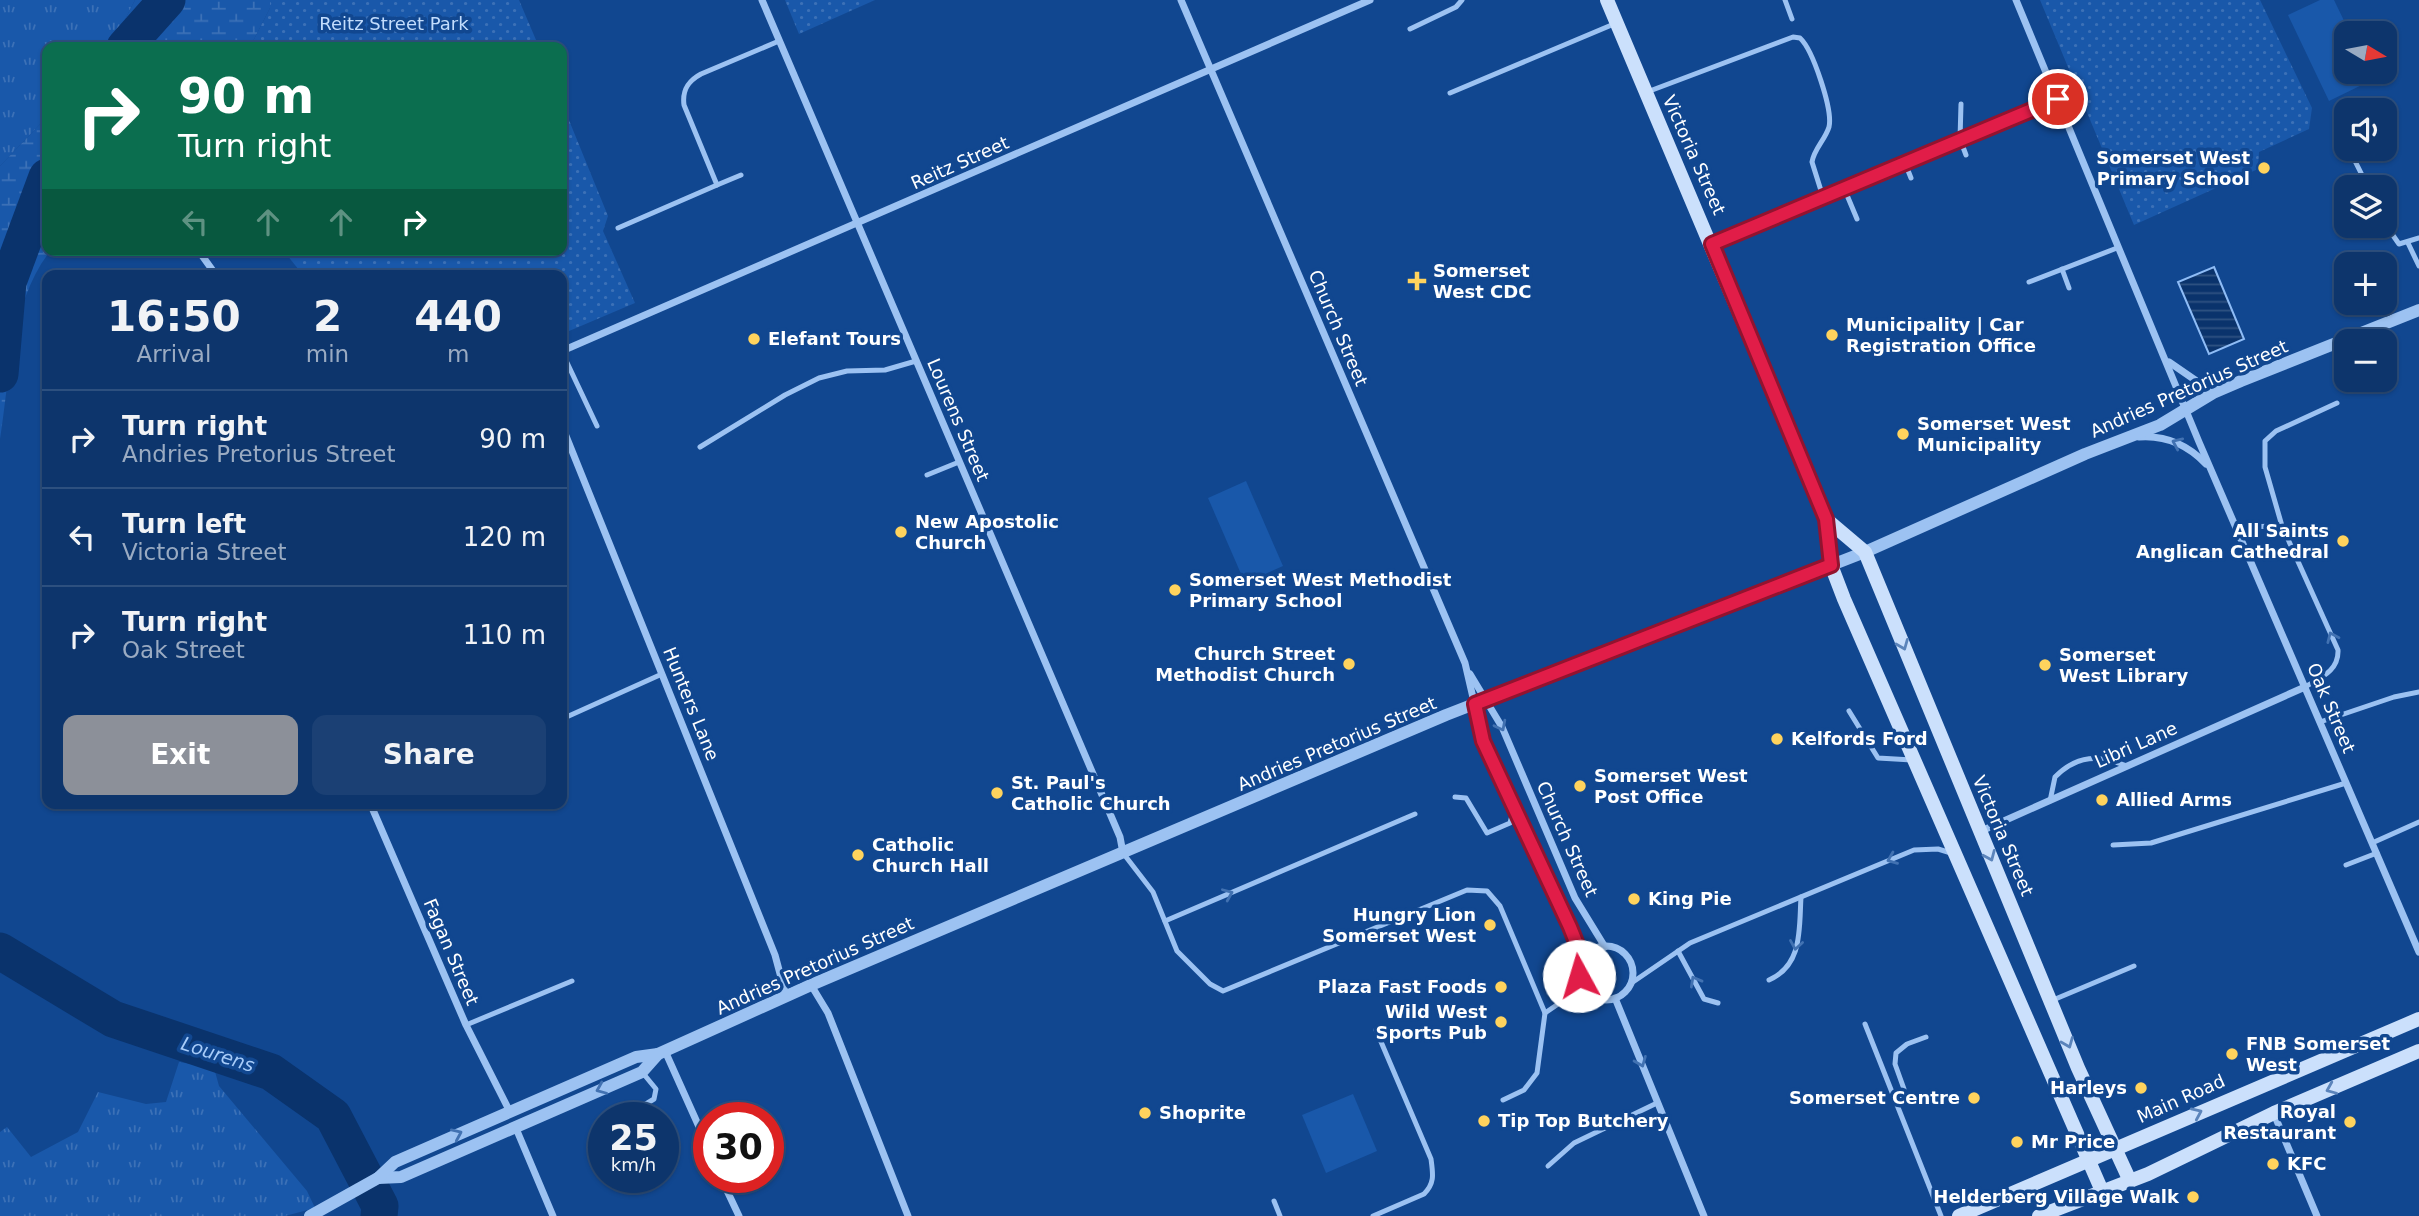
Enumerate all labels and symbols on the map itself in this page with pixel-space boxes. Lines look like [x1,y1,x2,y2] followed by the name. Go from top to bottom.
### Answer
[319,13,469,34] park label: Reitz Street Park
[2334,21,2398,84] north arrow
[2028,69,2088,129] pin
[1659,92,1730,218] street label: Victoria Street
[908,132,1012,193] street label: Reitz Street
[2096,147,2250,189] place label: Somerset West Primary School
[2256,160,2272,176] marker: Somerset West Primary School
[1433,260,1531,302] place label: Somerset West CDC
[1305,267,1372,389] street label: Church Street
[1407,271,1427,291] marker: Somerset West CDC
[1846,314,2036,356] place label: Municipality | Car Registration Office
[1824,327,1840,343] marker: Municipality | Car Registration Office
[768,328,901,349] place label: Elefant Tours
[746,331,762,347] marker: Elefant Tours
[2087,335,2291,442] street label: Andries Pretorius Street
[923,355,994,484] street label: Lourens Street
[1917,413,2071,455] place label: Somerset West Municipality
[1895,426,1911,442] marker: Somerset West Municipality
[2172,438,2184,452] one-way arrow
[915,511,1059,553] place label: New Apostolic Church
[2136,520,2329,562] place label: All Saints Anglican Cathedral
[893,524,909,540] marker: New Apostolic Church
[2335,533,2351,549] marker: All Saints Anglican Cathedral
[1189,569,1452,611] place label: Somerset West Methodist Primary School
[1167,582,1183,598] marker: Somerset West Methodist Primary School
[2326,631,2340,644] one-way arrow
[1895,639,1909,651] one-way arrow
[1155,643,1335,685] place label: Church Street Methodist Church
[659,644,724,764] street label: Hunters Lane
[2059,644,2188,686] place label: Somerset West Library
[1341,656,1357,672] marker: Church Street Methodist Church
[2037,657,2053,673] marker: Somerset West Library
[2303,659,2360,756] street label: Oak Street
[1234,692,1439,795] street label: Andries Pretorius Street
[2091,717,2180,772] street label: Libri Lane
[1492,719,1506,732] one-way arrow
[1791,728,1928,749] place label: Kelfords Ford
[1769,731,1785,747] marker: Kelfords Ford
[1594,765,1748,807] place label: Somerset West Post Office
[1011,772,1171,814] place label: St. Paul's Catholic Church
[1969,772,2038,899] street label: Victoria Street
[1533,778,1602,900] street label: Church Street
[1572,778,1588,794] marker: Somerset West Post Office
[989,785,1005,801] marker: St. Paul's Catholic Church
[2116,789,2232,810] place label: Allied Arms
[2094,792,2110,808] marker: Allied Arms
[872,834,989,876] place label: Catholic Church Hall
[850,847,866,863] marker: Catholic Church Hall
[1981,849,1995,861] one-way arrow
[1886,851,1898,865] one-way arrow
[1220,888,1233,902] one-way arrow
[1648,888,1732,909] place label: King Pie
[1626,891,1642,907] marker: King Pie
[420,895,483,1008] street label: Fagan Street
[1322,904,1476,946] place label: Hungry Lion Somerset West
[713,912,917,1019] street label: Andries Pretorius Street
[1482,917,1498,933] marker: Hungry Lion Somerset West
[1542,939,1616,1013] position arrow
[1789,939,1804,951] one-way arrow
[1318,976,1487,997] place label: Plaza Fast Foods
[1690,976,1703,989] one-way arrow
[1493,979,1509,995] marker: Plaza Fast Foods
[1375,1001,1487,1043] place label: Wild West Sports Pub
[1493,1014,1509,1030] marker: Wild West Sports Pub
[179,1032,257,1076] water label: Lourens
[2246,1033,2390,1075] place label: FNB Somerset West
[2060,1036,2074,1048] one-way arrow
[2224,1046,2240,1062] marker: FNB Somerset West
[1632,1055,1646,1067] one-way arrow
[2134,1070,2228,1127] street label: Main Road
[2050,1077,2127,1098] place label: Harleys
[2133,1080,2149,1096] marker: Harleys
[2326,1080,2338,1094] one-way arrow
[595,1081,608,1095] one-way arrow
[1789,1087,1960,1108] place label: Somerset Centre
[1966,1090,1982,1106] marker: Somerset Centre
[2223,1101,2336,1143] place label: Royal Restaurant
[693,1102,784,1193] speed limit sign: 30
[1159,1102,1246,1123] place label: Shoprite
[1137,1105,1153,1121] marker: Shoprite
[2190,1107,2202,1121] one-way arrow
[1498,1110,1669,1131] place label: Tip Top Butchery
[1476,1113,1492,1129] marker: Tip Top Butchery
[2342,1114,2358,1130] marker: Royal Restaurant
[450,1128,462,1142] one-way arrow
[2031,1131,2115,1152] place label: Mr Price
[2009,1134,2025,1150] marker: Mr Price
[2287,1153,2326,1174] place label: KFC
[2265,1156,2281,1172] marker: KFC
[1933,1186,2180,1207] place label: Helderberg Village Walk
[2185,1189,2201,1205] marker: Helderberg Village Walk

